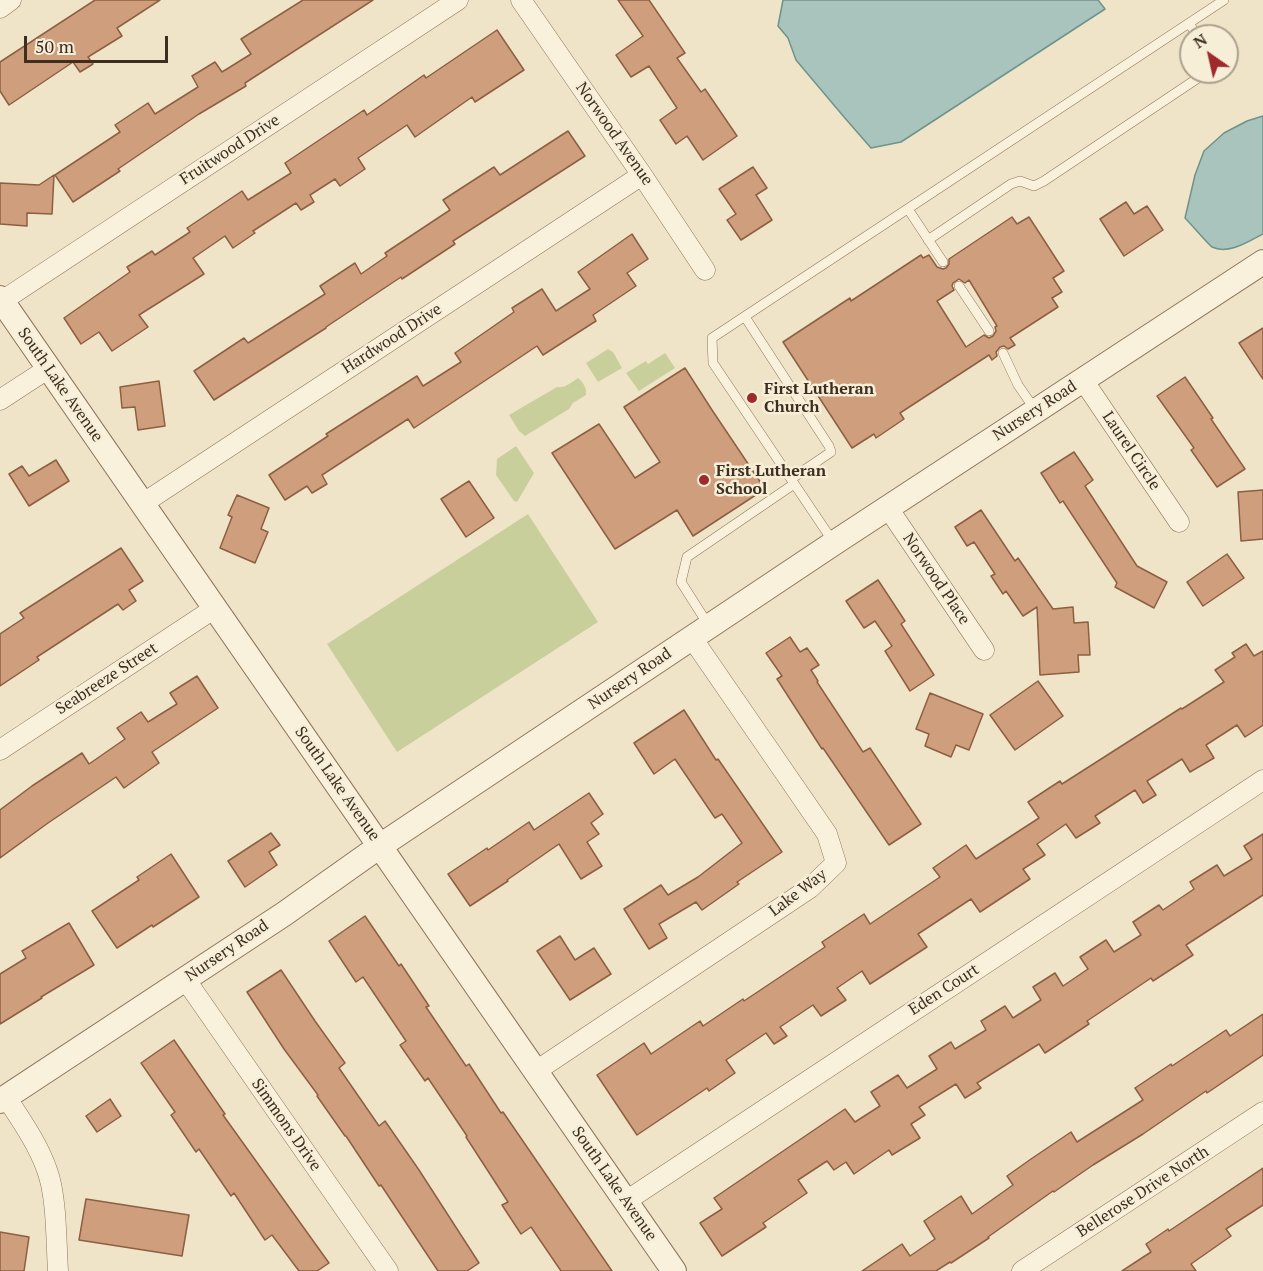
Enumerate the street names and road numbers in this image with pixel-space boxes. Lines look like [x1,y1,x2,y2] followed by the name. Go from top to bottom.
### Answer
[571,79,657,189] street label: Norwood Avenue
[177,111,283,189] street label: Fruitwood Drive
[339,300,445,378] street label: Hardwood Drive
[13,324,107,446] street label: South Lake Avenue
[989,377,1081,445] street label: Nursery Road
[1098,408,1164,494] street label: Laurel Circle
[898,530,974,628] street label: Norwood Place
[52,639,162,719] street label: Seabreeze Street
[585,644,675,714] street label: Nursery Road
[290,723,384,845] street label: South Lake Avenue
[765,865,831,921] street label: Lake Way
[182,916,272,986] street label: Nursery Road
[905,960,983,1020] street label: Eden Court
[247,1075,325,1175] street label: Simmons Drive
[567,1123,661,1245] street label: South Lake Avenue
[1073,1142,1213,1242] street label: Bellerose Drive North

